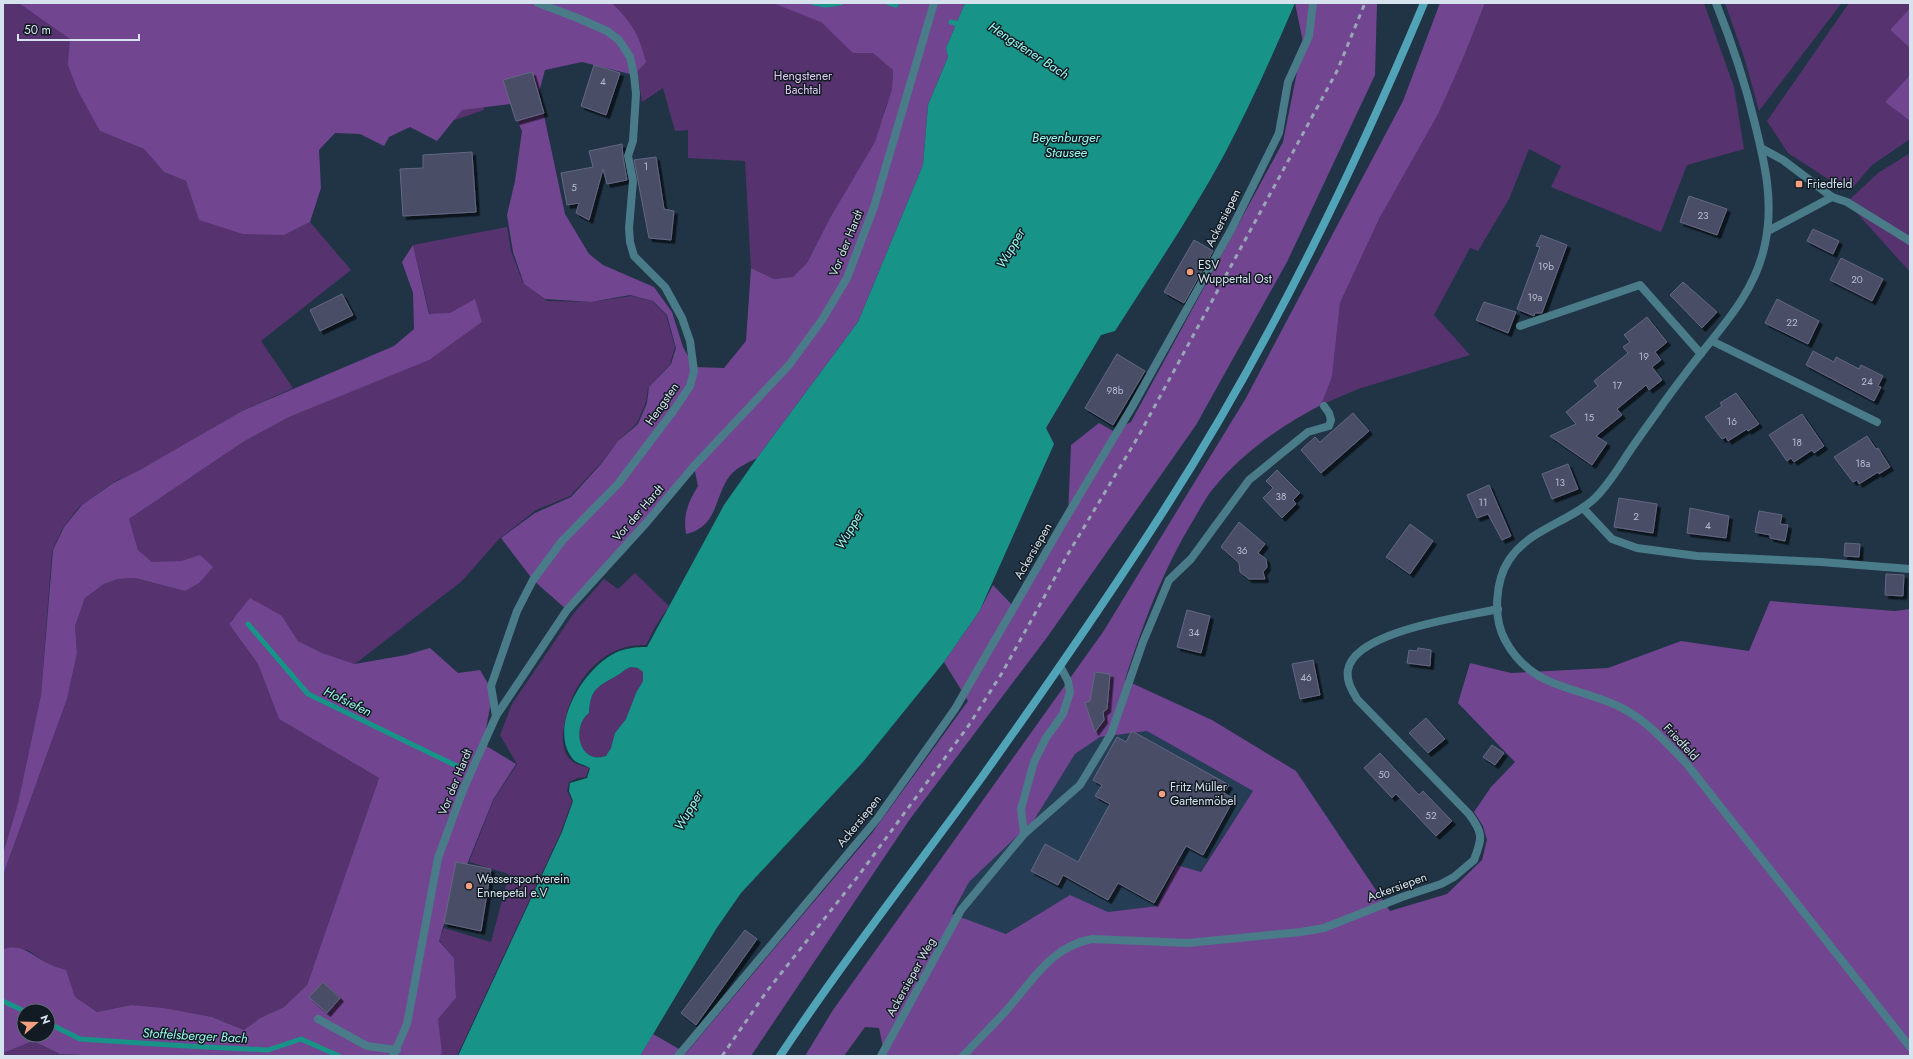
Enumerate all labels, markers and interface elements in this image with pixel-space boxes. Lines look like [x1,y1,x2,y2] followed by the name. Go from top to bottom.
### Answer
[18,16,139,42] scale bar
[985,17,1073,84] water label: Hengstener Bach
[24,21,51,39] text: 50 m
[774,67,833,99] park label: Hengstener Bachtal
[600,74,606,89] house number: 4
[1032,128,1101,162] water label: Beyenburger Stausee
[644,159,648,174] house number: 1
[1807,175,1852,193] place label: Friedfeld
[1794,179,1804,189] marker: Friedfeld
[571,180,577,195] house number: 5
[1201,186,1245,250] street label: Ackersiepen
[825,207,868,279] street label: Vor der Hardt
[1697,208,1709,223] house number: 23
[991,224,1030,272] water label: Wupper
[1198,256,1272,288] place label: ESV Wuppertal Ost
[1538,259,1554,274] house number: 19b
[1185,267,1195,277] marker: ESV Wuppertal Ost
[1851,272,1863,287] house number: 20
[1528,290,1543,305] house number: 19a
[1786,315,1798,330] house number: 22
[1639,349,1649,364] house number: 19
[1861,374,1873,389] house number: 24
[1612,378,1623,393] house number: 17
[641,379,683,429] street label: Hengsten
[1107,383,1124,398] house number: 98b
[1584,410,1594,425] house number: 15
[1727,414,1737,429] house number: 16
[1792,435,1802,450] house number: 18
[1856,456,1871,471] house number: 18a
[1555,475,1566,490] house number: 13
[608,481,668,545] street label: Vor der Hardt
[1276,489,1286,504] house number: 38
[1479,495,1488,510] house number: 11
[830,505,869,553] water label: Wupper
[1633,509,1639,524] house number: 2
[1705,518,1711,533] house number: 4
[1010,519,1056,583] street label: Ackersiepen
[1236,543,1248,558] house number: 36
[1188,625,1200,640] house number: 34
[1300,670,1312,685] house number: 46
[321,682,375,721] water label: Hofsiefen
[1659,719,1703,765] street label: Friedfeld
[434,746,477,818] street label: Vor der Hardt
[1378,767,1390,782] house number: 50
[1170,778,1236,810] place label: Fritz Müller Gartenmöbel
[669,786,708,834] water label: Wupper
[1157,789,1167,799] marker: Fritz Müller Gartenmöbel
[832,791,886,851] street label: Ackersiepen
[1425,808,1437,823] house number: 52
[1365,868,1429,906] street label: Ackersiepen
[477,870,569,902] place label: Wassersportverein Ennepetal e.V
[464,881,474,891] marker: Wassersportverein Ennepetal e.V
[882,934,940,1020] street label: Ackersieper Weg
[16,1003,56,1043] north arrow
[36,1013,54,1026] text: N
[142,1023,248,1048] water label: Stoffelsberger Bach

